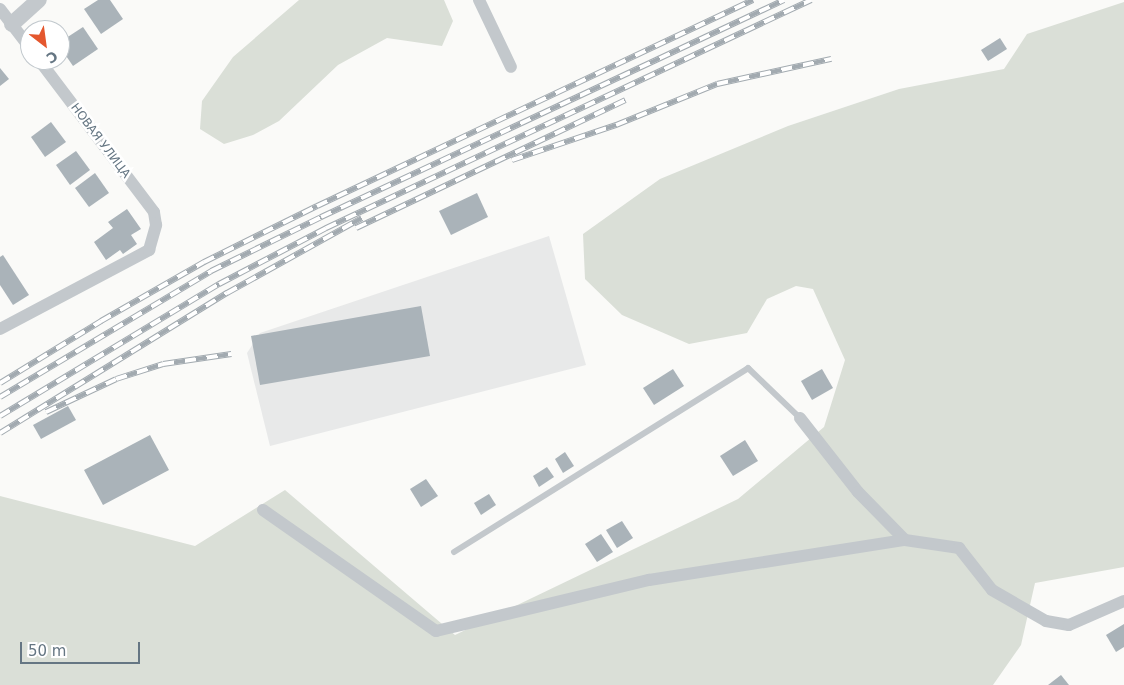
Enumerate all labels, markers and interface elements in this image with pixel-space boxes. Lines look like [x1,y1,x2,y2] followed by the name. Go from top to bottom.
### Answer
[20,20,70,70] north arrow
[44,48,60,67] text: С
[67,101,133,181] street label: НОВАЯ УЛИЦА
[22,632,142,664] scale bar
[28,642,66,660] text: 50 m

